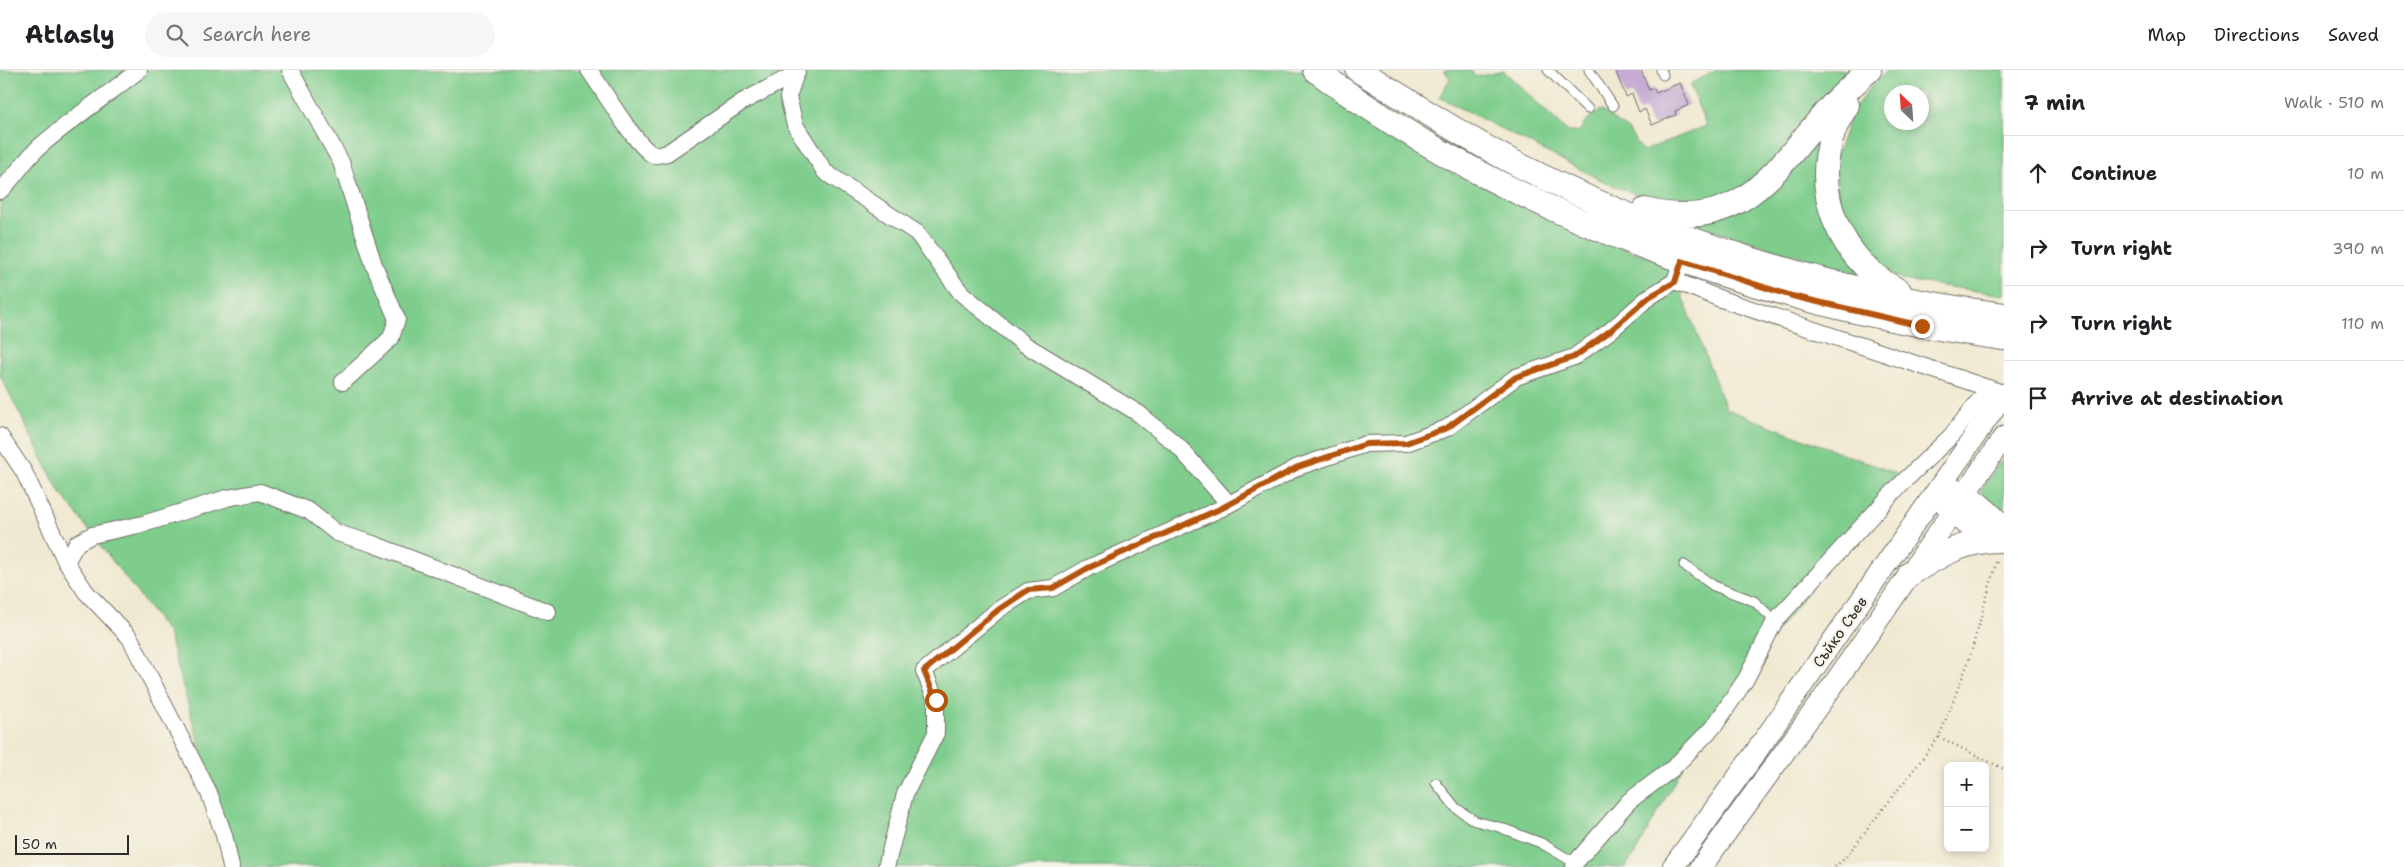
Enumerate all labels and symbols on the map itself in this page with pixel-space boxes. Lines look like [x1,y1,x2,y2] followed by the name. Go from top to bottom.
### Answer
[1884,85,1929,130] north arrow
[1911,315,1934,338] route end
[1808,592,1872,671] street label: Съйко Съев
[925,689,948,712] route start
[15,832,129,855] scale bar

